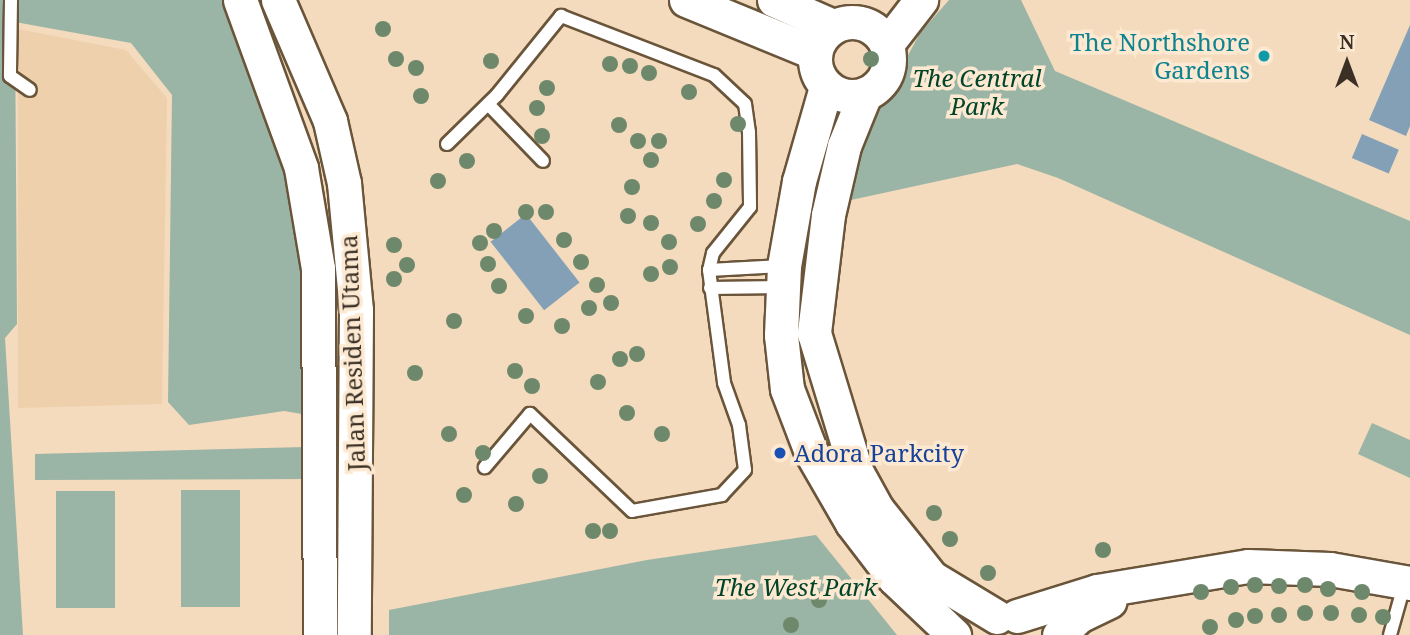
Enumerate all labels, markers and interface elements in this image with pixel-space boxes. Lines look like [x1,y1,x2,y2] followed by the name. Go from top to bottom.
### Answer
[1070,28,1250,84] place label: The Northshore Gardens
[1312,28,1382,98] north arrow
[1340,29,1354,55] text: N
[1256,48,1272,64] marker: The Northshore Gardens
[912,64,1042,120] park label: The Central Park
[333,234,371,472] street label: Jalan Residen Utama
[794,439,964,467] place label: Adora Parkcity
[772,445,788,461] marker: Adora Parkcity
[715,573,877,601] park label: The West Park

